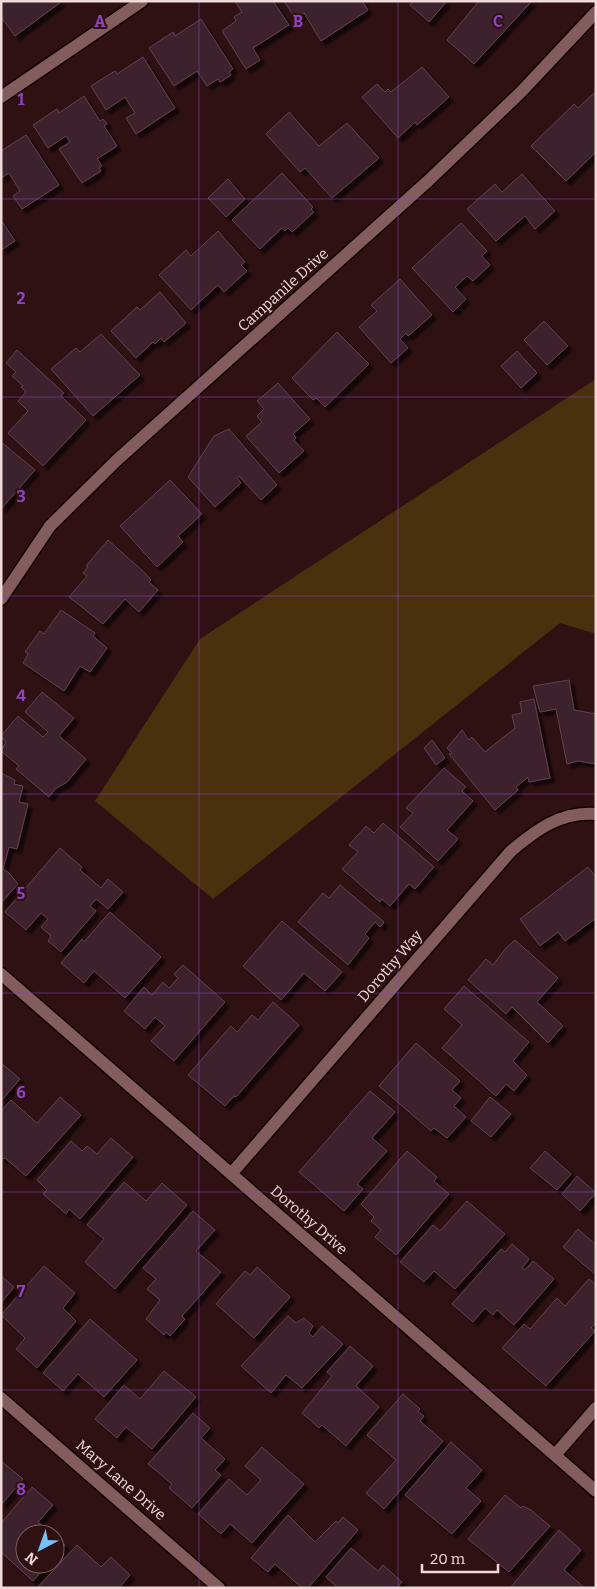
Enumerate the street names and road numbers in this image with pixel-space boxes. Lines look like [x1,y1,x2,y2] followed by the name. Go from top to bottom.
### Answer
[234,245,332,335] street label: Campanile Drive
[354,926,426,1006] street label: Dorothy Way
[267,1182,351,1258] street label: Dorothy Drive
[72,1436,170,1524] street label: Mary Lane Drive

